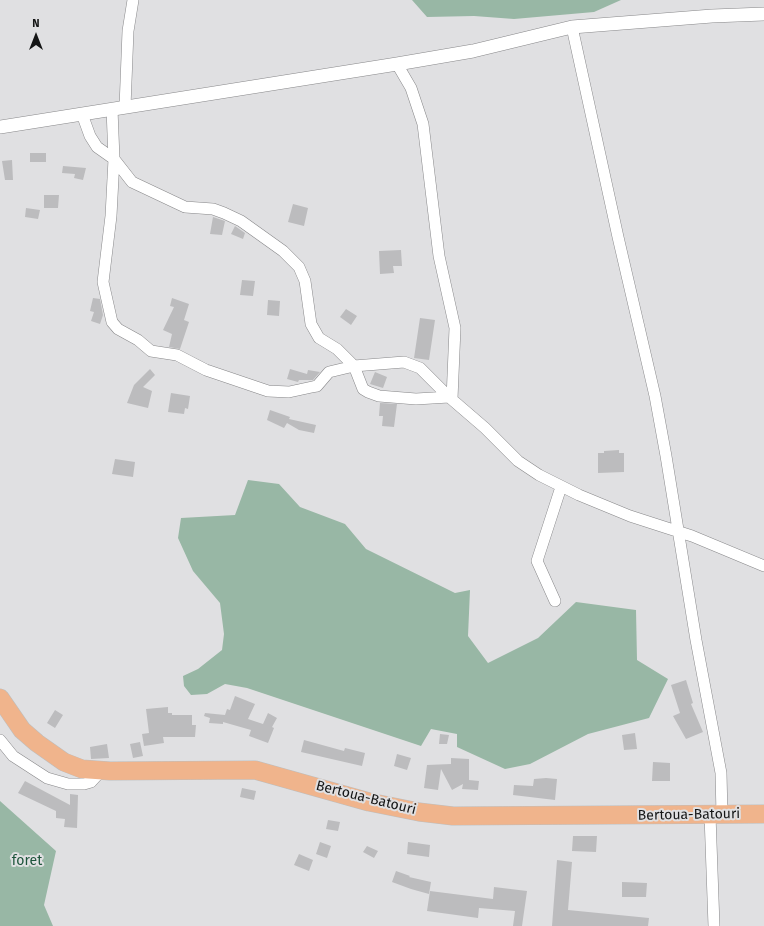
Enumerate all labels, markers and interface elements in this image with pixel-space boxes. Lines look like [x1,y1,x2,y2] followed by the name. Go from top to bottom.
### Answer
[16,16,56,56] north arrow
[32,17,40,30] text: N
[314,777,418,819] street label: Bertoua-Batouri
[638,806,740,824] street label: Bertoua-Batouri
[12,853,42,869] park label: foret

